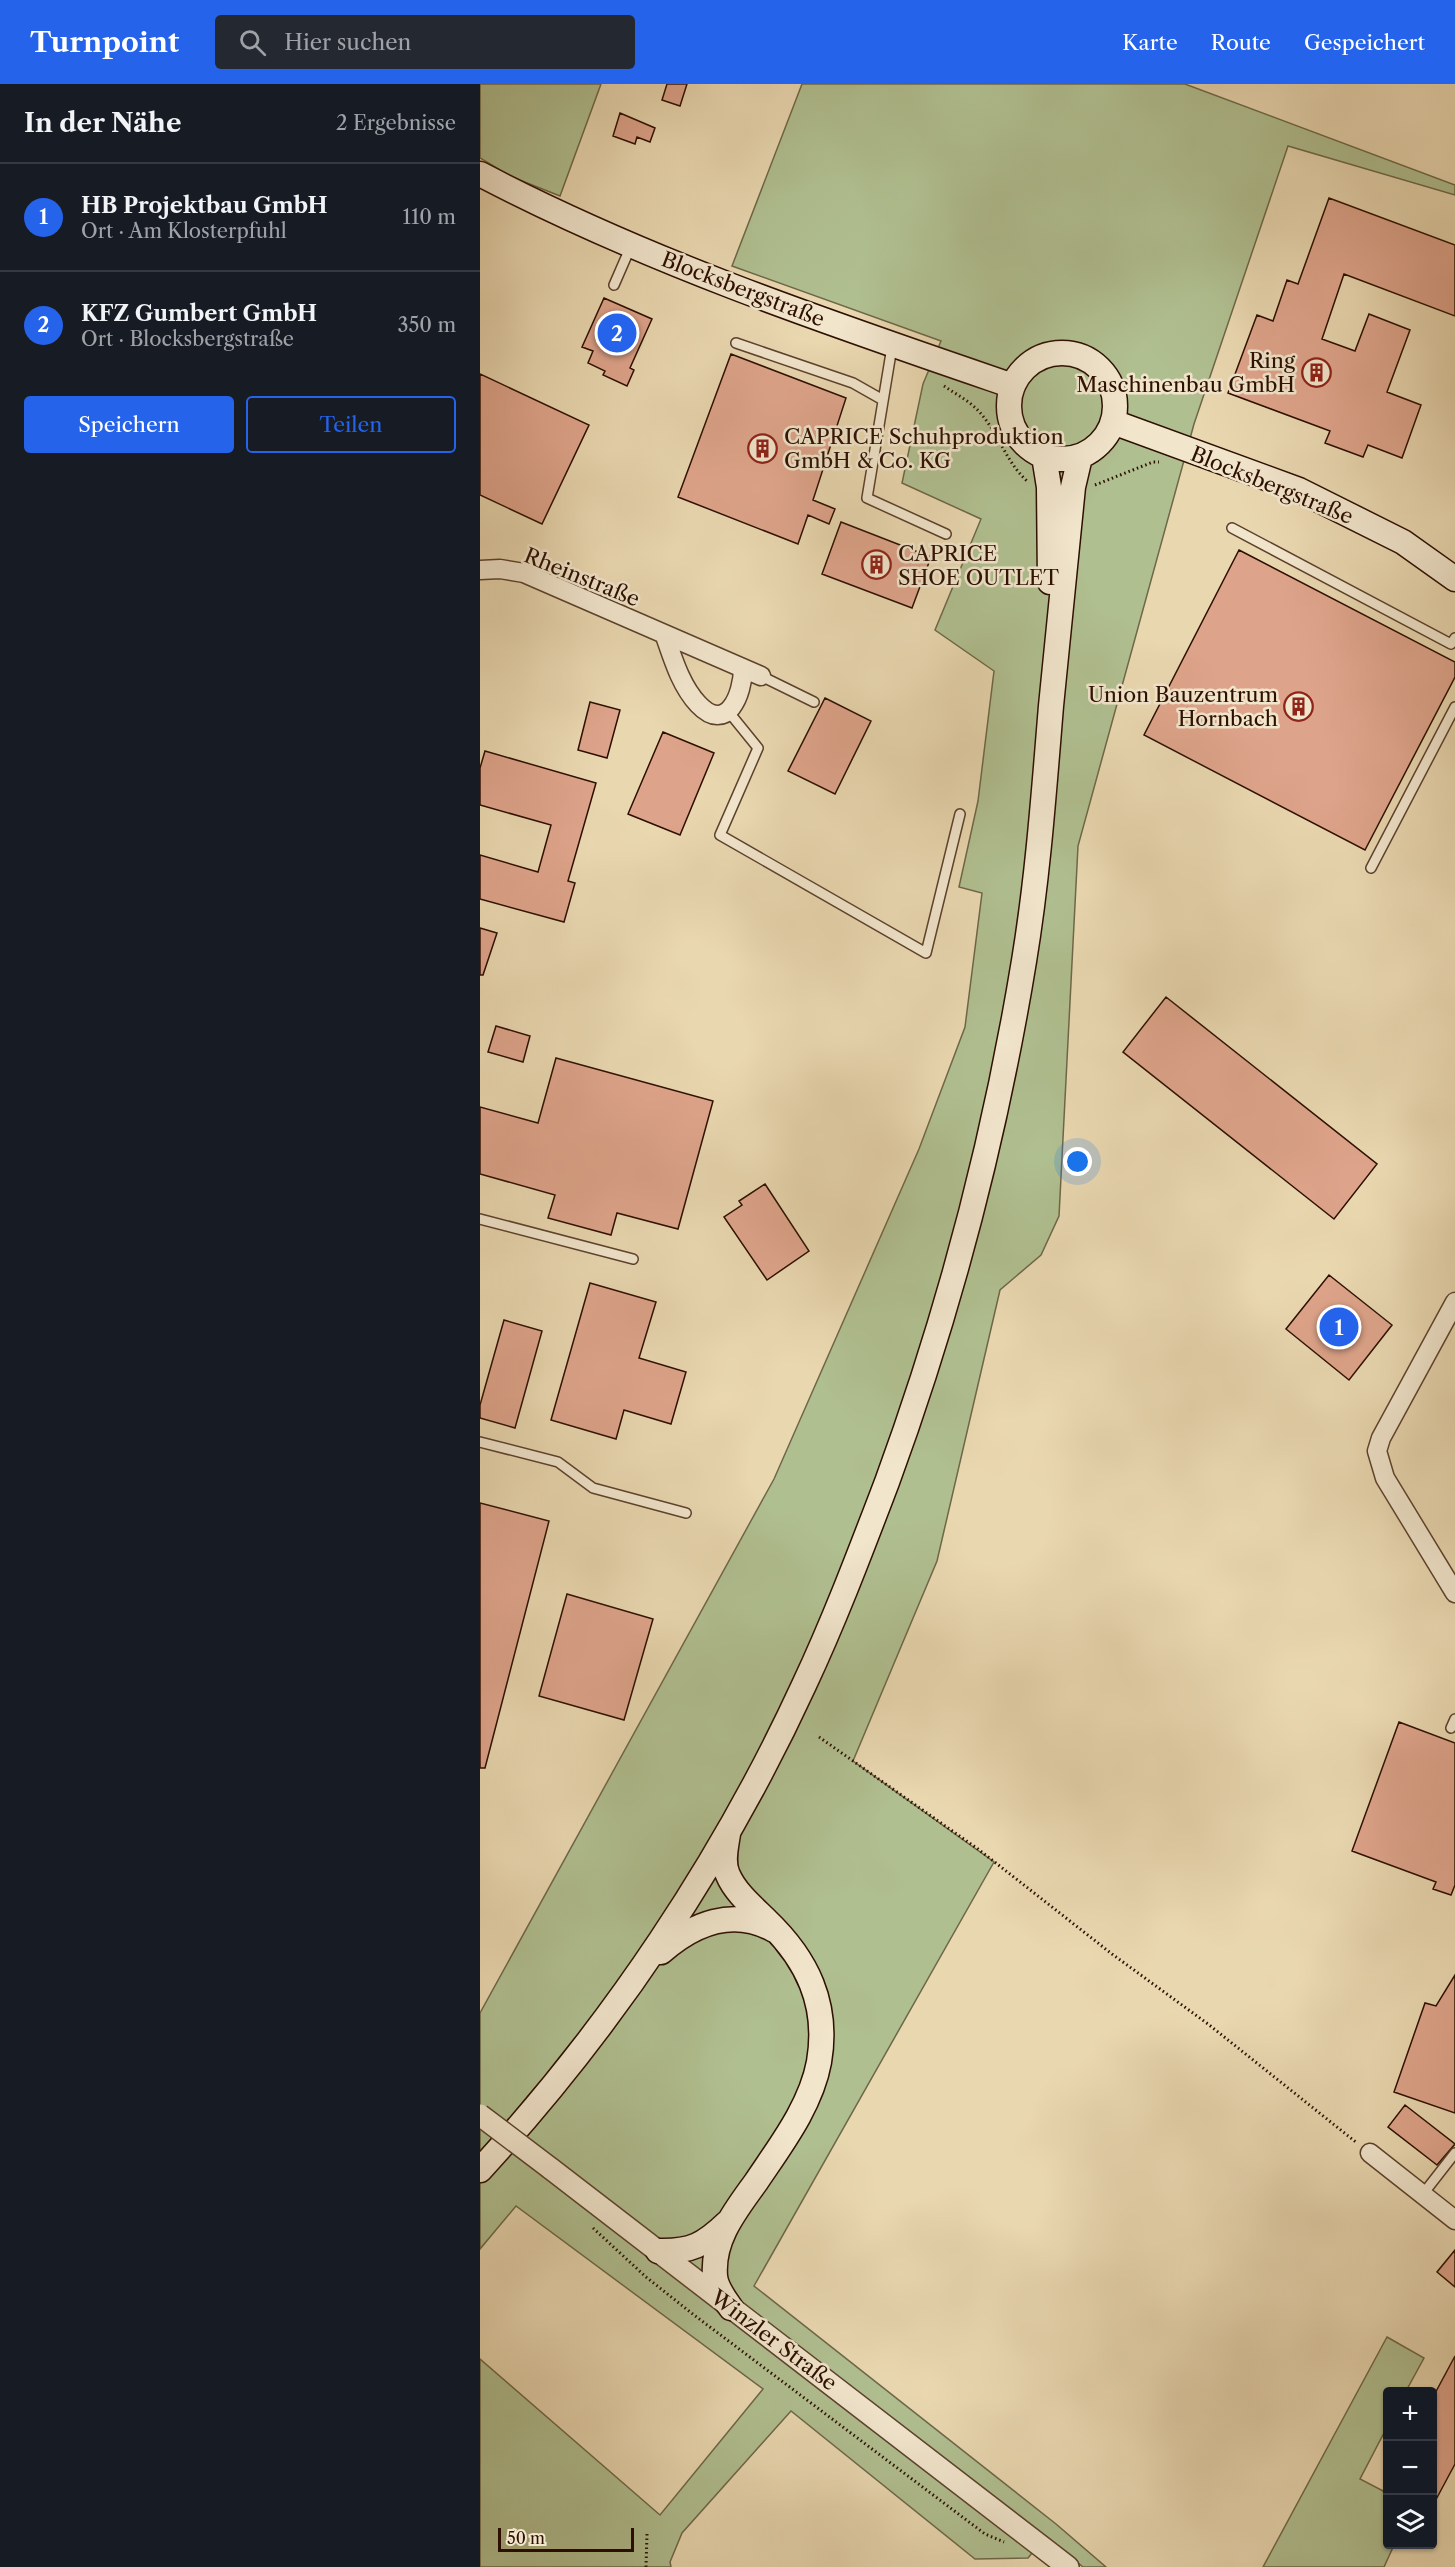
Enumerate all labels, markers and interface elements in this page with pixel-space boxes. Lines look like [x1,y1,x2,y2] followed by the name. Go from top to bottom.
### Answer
[215,15,635,69] search box
[30,25,179,59] text: Turnpoint
[236,26,269,59] icon: search
[284,29,411,56] text: Hier suchen
[1122,30,1178,55] text: Karte
[1211,30,1271,55] text: Route
[1304,30,1425,55] text: Gespeichert
[24,107,181,139] text: In der Nähe
[336,111,456,135] text: 2 Ergebnisse
[81,192,328,219] text: HB Projektbau GmbH
[39,205,48,229] text: 1
[403,205,456,229] text: 110 m
[81,219,287,243] text: Ort · Am Klosterpfuhl
[658,246,828,332] street label: Blocksbergstraße
[81,300,317,327] text: KFZ Gumbert GmbH
[598,310,636,356] pin: 2
[38,313,49,337] text: 2
[398,313,456,337] text: 350 m
[81,327,294,351] text: Ort · Blocksbergstraße
[1076,348,1296,397] place label: Ring Maschinenbau GmbH
[1300,356,1332,388] building icon: Ring Maschinenbau GmbH
[24,396,234,453] button: Speichern
[246,396,456,453] button: Teilen
[784,424,1064,473] place label: CAPRICE Schuhproduktion GmbH & Co. KG
[747,432,779,464] building icon: CAPRICE Schuhproduktion GmbH & Co. KG
[1187,441,1357,529] street label: Blocksbergstraße
[898,541,1059,590] place label: CAPRICE SHOE OUTLET
[521,542,643,612] street label: Rheinstraße
[861,549,893,581] building icon: CAPRICE SHOE OUTLET
[1088,682,1278,731] place label: Union Bauzentrum Hornbach
[1283,690,1315,722] building icon: Union Bauzentrum Hornbach
[1063,1147,1092,1176] your location
[1320,1304,1358,1350] pin: 1
[705,2284,842,2396] street label: Winzler Straße
[1383,2387,1437,2549] map controls
[1383,2387,1437,2441] button: +
[1383,2441,1437,2495] button: −
[1383,2495,1437,2549] button: layers
[498,2525,634,2552] scale bar
[507,2528,545,2548] text: 50 m

